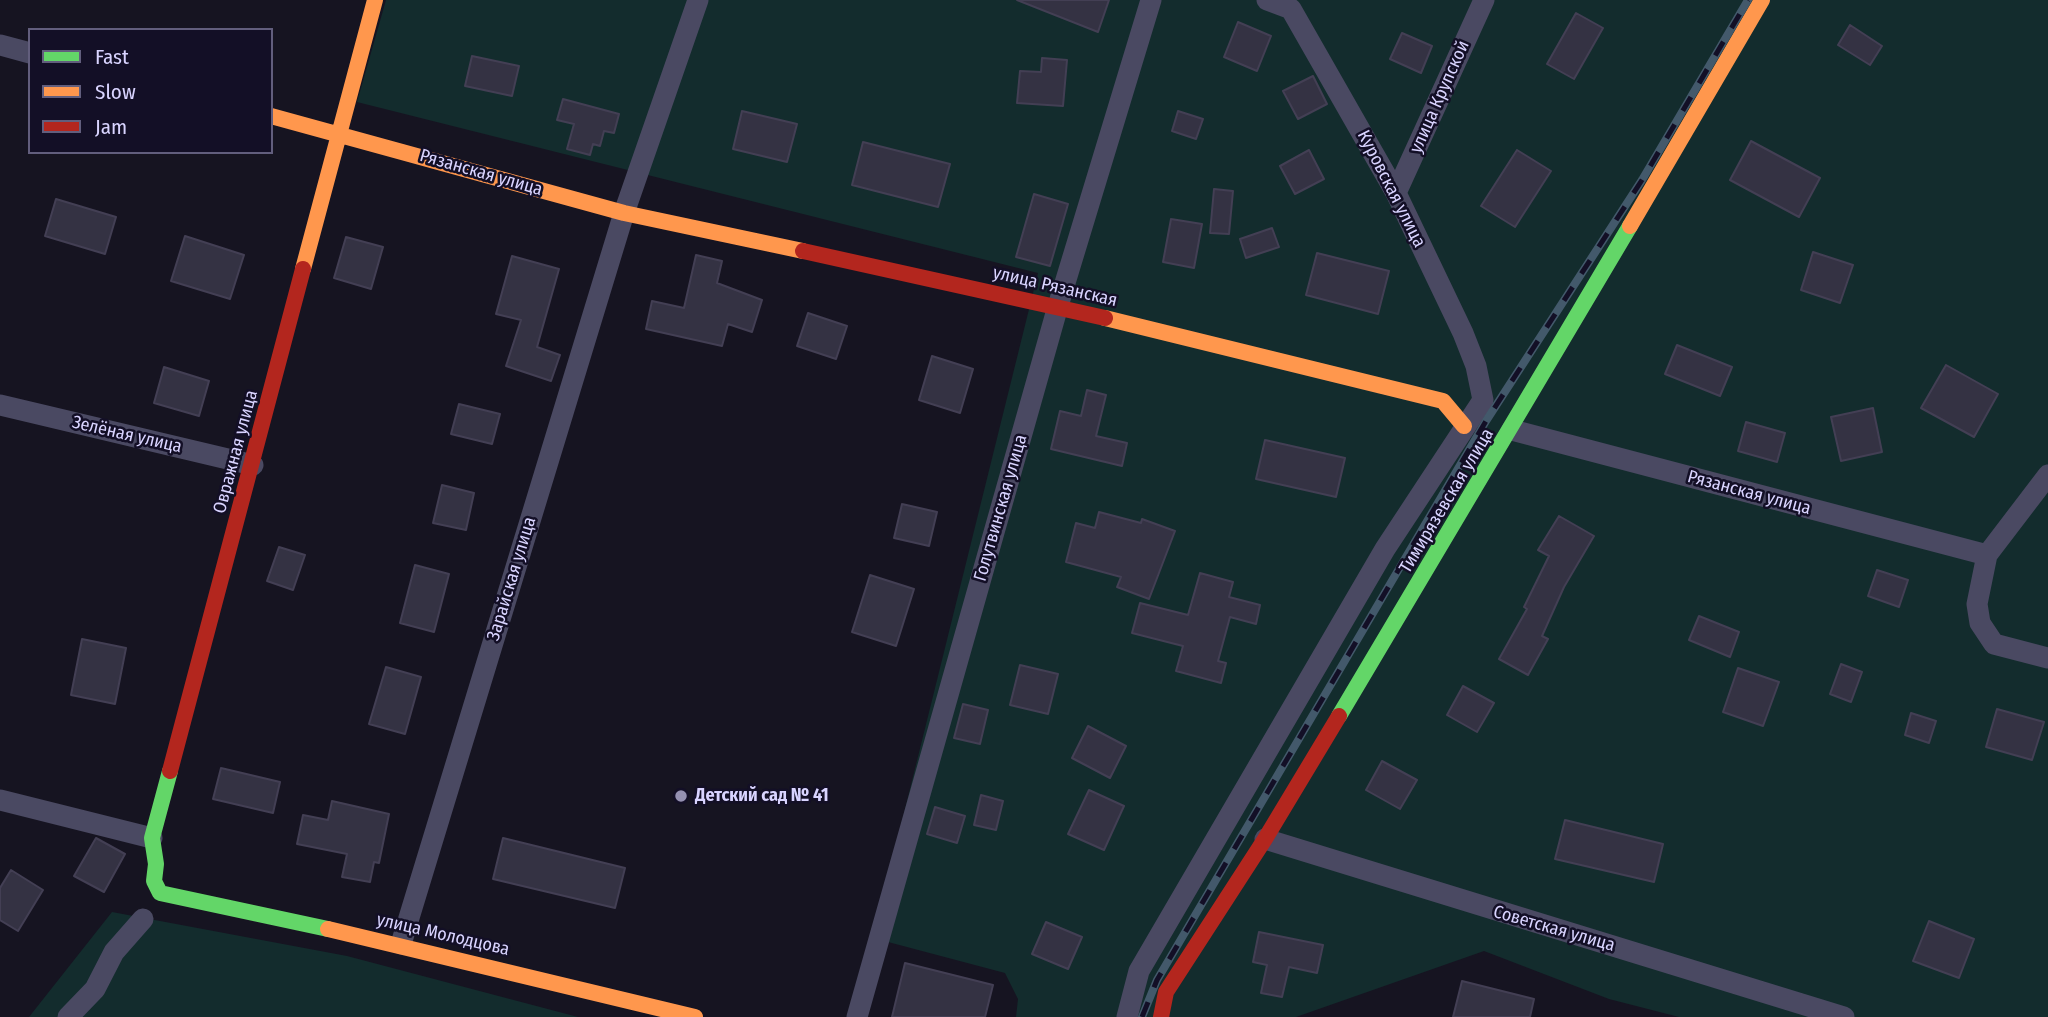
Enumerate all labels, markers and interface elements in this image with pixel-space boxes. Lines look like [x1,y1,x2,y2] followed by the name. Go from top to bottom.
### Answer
[28,28,273,154] legend
[1406,37,1474,157] street label: улица Крупской
[95,44,129,70] text: Fast
[95,79,136,105] text: Slow
[95,114,127,140] text: Jam
[1352,127,1430,251] street label: Куровская улица
[417,145,545,201] street label: Рязанская улица
[991,262,1119,312] street label: улица Рязанская
[209,388,263,516] street label: Овражная улица
[70,412,184,458] street label: Зелёная улица
[1395,425,1499,577] street label: Тимирязевская улица
[970,432,1032,584] street label: Голутвинская улица
[1685,466,1813,520] street label: Рязанская улица
[483,515,541,643] street label: Зарайская улица
[695,785,829,807] place label: Детский сад № 41
[673,788,689,804] marker: Детский сад № 41
[1491,901,1617,957] street label: Советская улица
[375,909,511,961] street label: улица Молодцова

